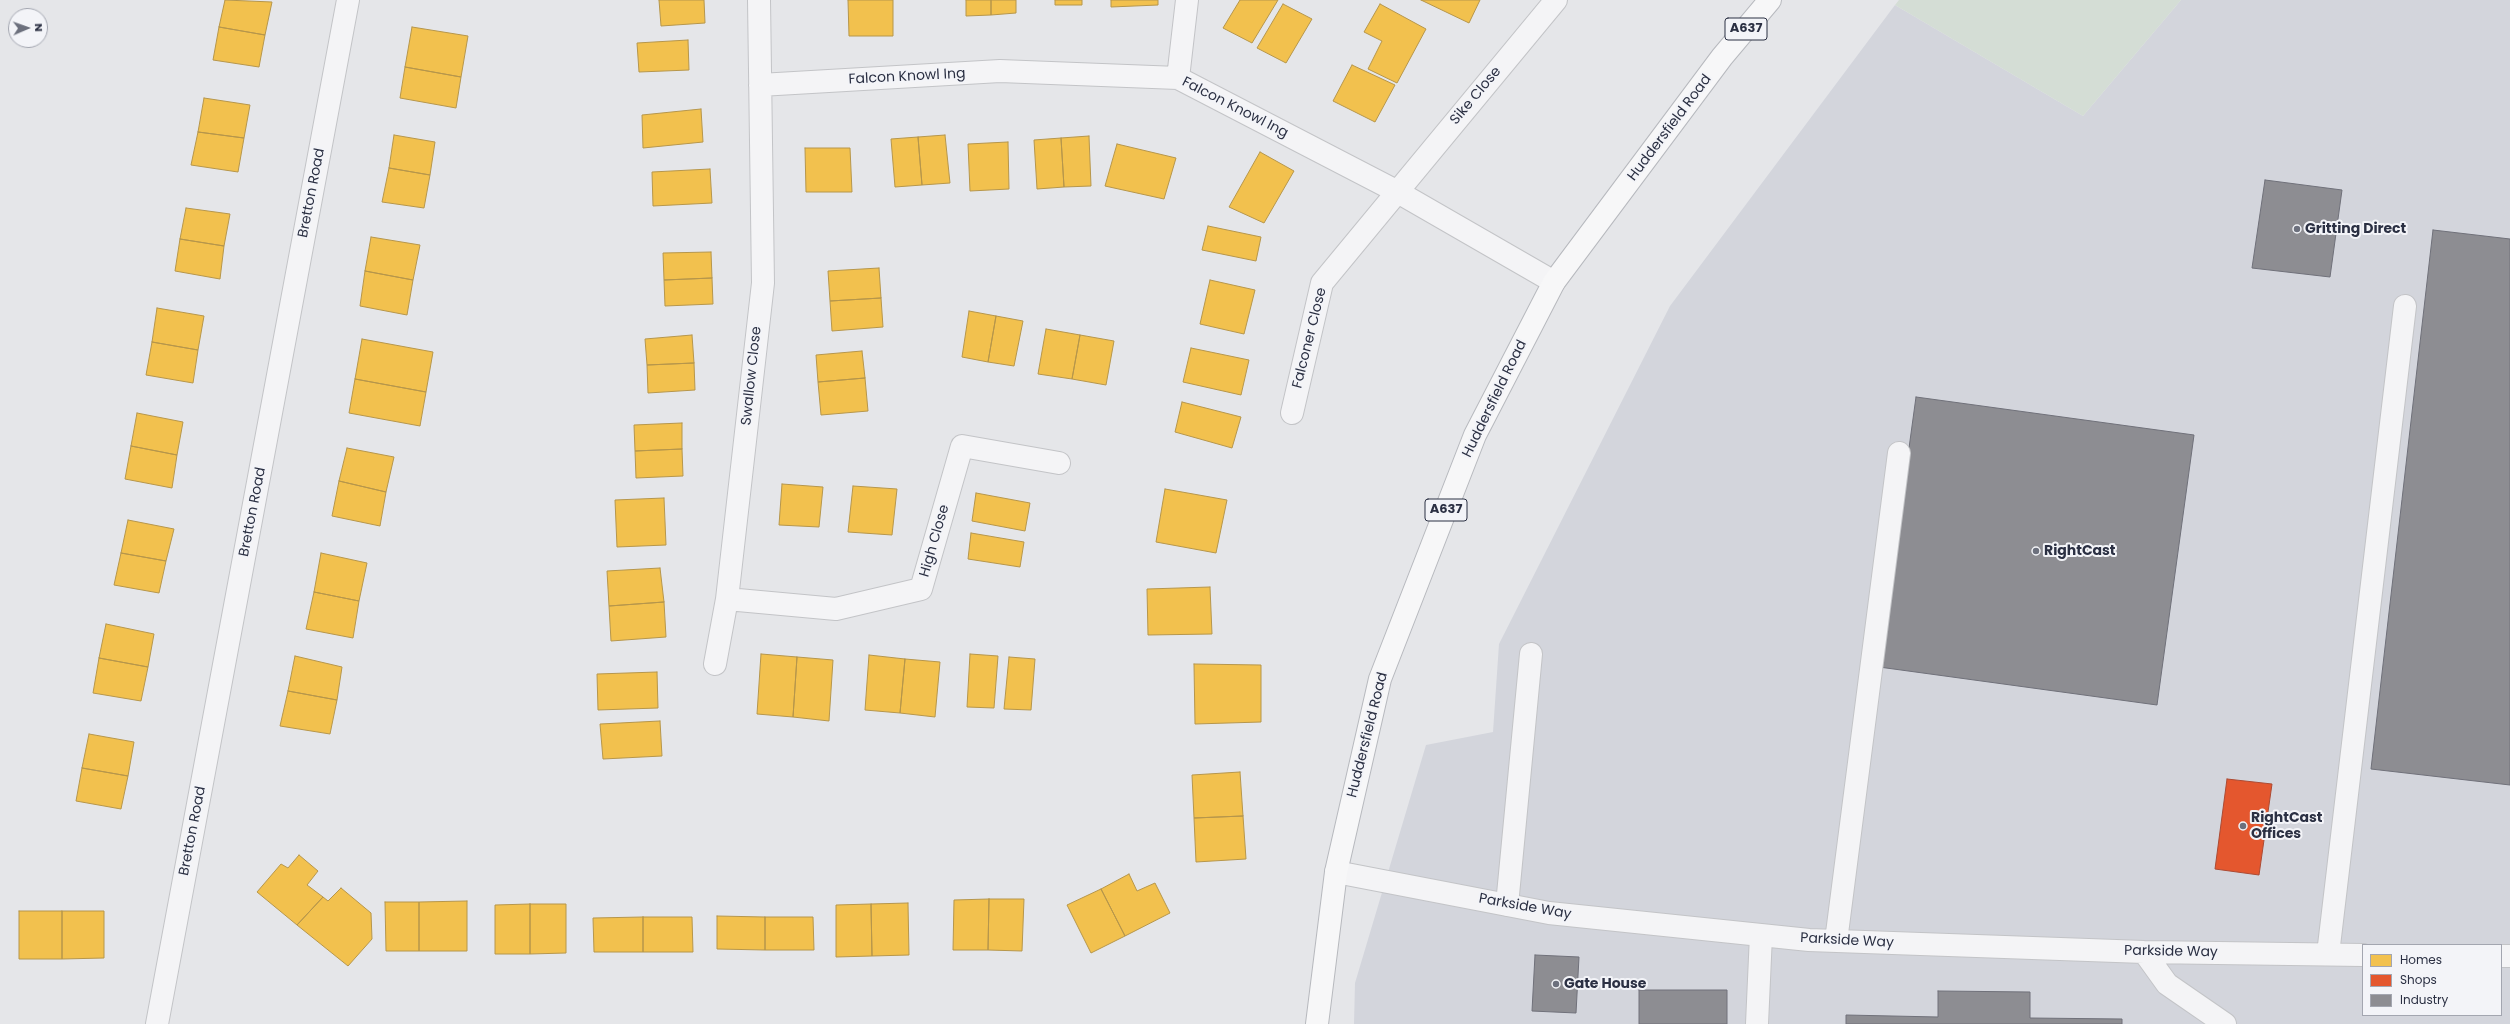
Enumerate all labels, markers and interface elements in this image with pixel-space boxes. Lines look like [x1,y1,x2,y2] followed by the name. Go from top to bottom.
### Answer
[8,8,48,48] north arrow
[1725,18,1767,40] road number: A637
[31,23,47,32] text: N
[1447,64,1505,128] street label: Sike Close
[848,66,966,88] street label: Falcon Knowl Ing
[1625,72,1715,184] street label: Huddersfield Road
[1179,74,1291,142] street label: Falcon Knowl Ing
[295,147,329,239] street label: Bretton Road
[2305,221,2406,237] place label: Gritting Direct
[2292,224,2302,234] marker: Gritting Direct
[1289,286,1331,390] street label: Falconer Close
[738,326,766,426] street label: Swallow Close
[1459,338,1531,460] street label: Huddersfield Road
[236,466,270,558] street label: Bretton Road
[1425,499,1467,521] road number: A637
[917,503,953,579] street label: High Close
[2044,543,2116,559] place label: RightCast
[2031,546,2041,556] marker: RightCast
[1344,671,1392,799] street label: Huddersfield Road
[176,785,210,877] street label: Bretton Road
[2251,810,2323,842] place label: RightCast Offices
[2238,821,2248,831] marker: RightCast Offices
[1477,891,1573,923] street label: Parkside Way
[1800,930,1894,952] street label: Parkside Way
[2124,943,2218,961] street label: Parkside Way
[2362,944,2502,1016] legend
[2400,951,2442,968] text: Homes
[2400,971,2437,988] text: Shops
[1564,976,1646,992] place label: Gate House
[1551,979,1561,989] marker: Gate House
[2400,991,2448,1008] text: Industry

